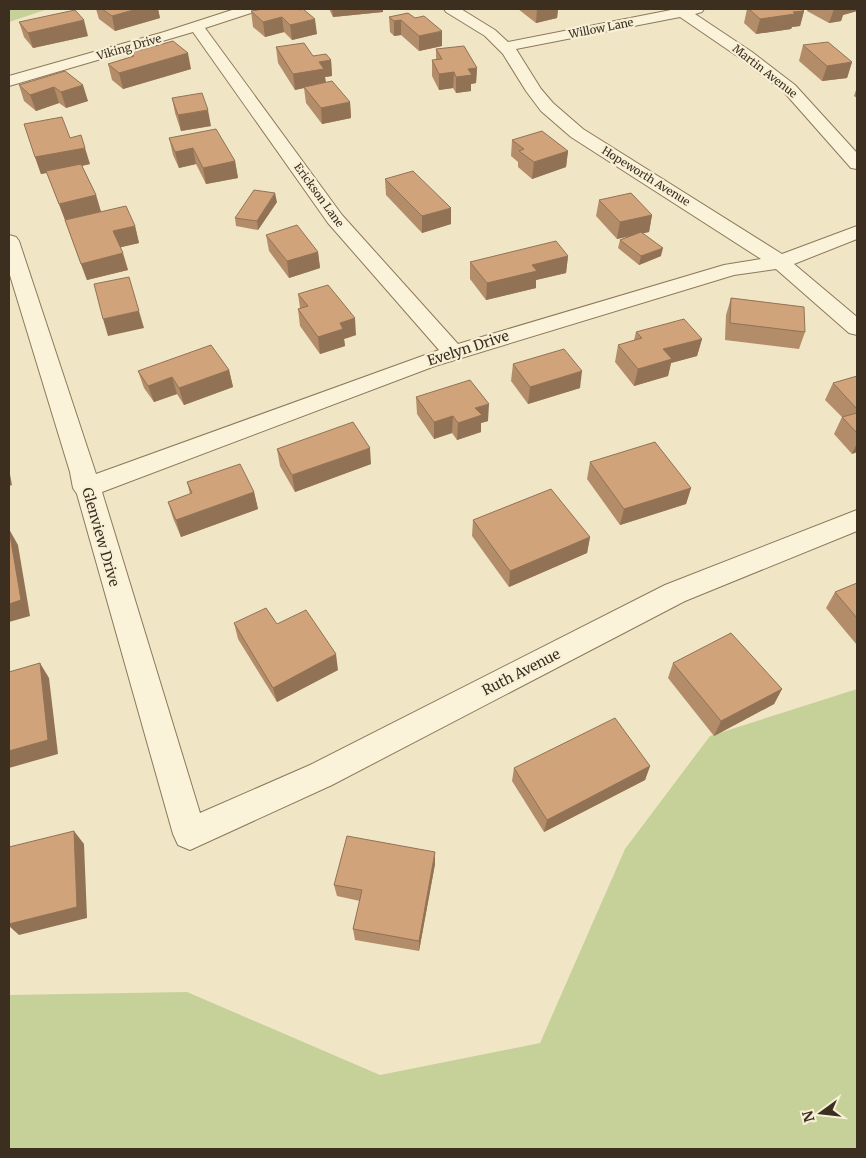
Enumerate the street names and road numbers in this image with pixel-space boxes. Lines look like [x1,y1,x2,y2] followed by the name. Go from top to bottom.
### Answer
[566,15,635,41] street label: Willow Lane
[94,31,163,63] street label: Viking Drive
[730,41,800,101] street label: Martin Avenue
[599,143,693,209] street label: Hopeworth Avenue
[291,160,347,230] street label: Erickson Lane
[425,326,511,370] street label: Evelyn Drive
[78,485,124,589] street label: Glenview Drive
[479,645,563,699] street label: Ruth Avenue

